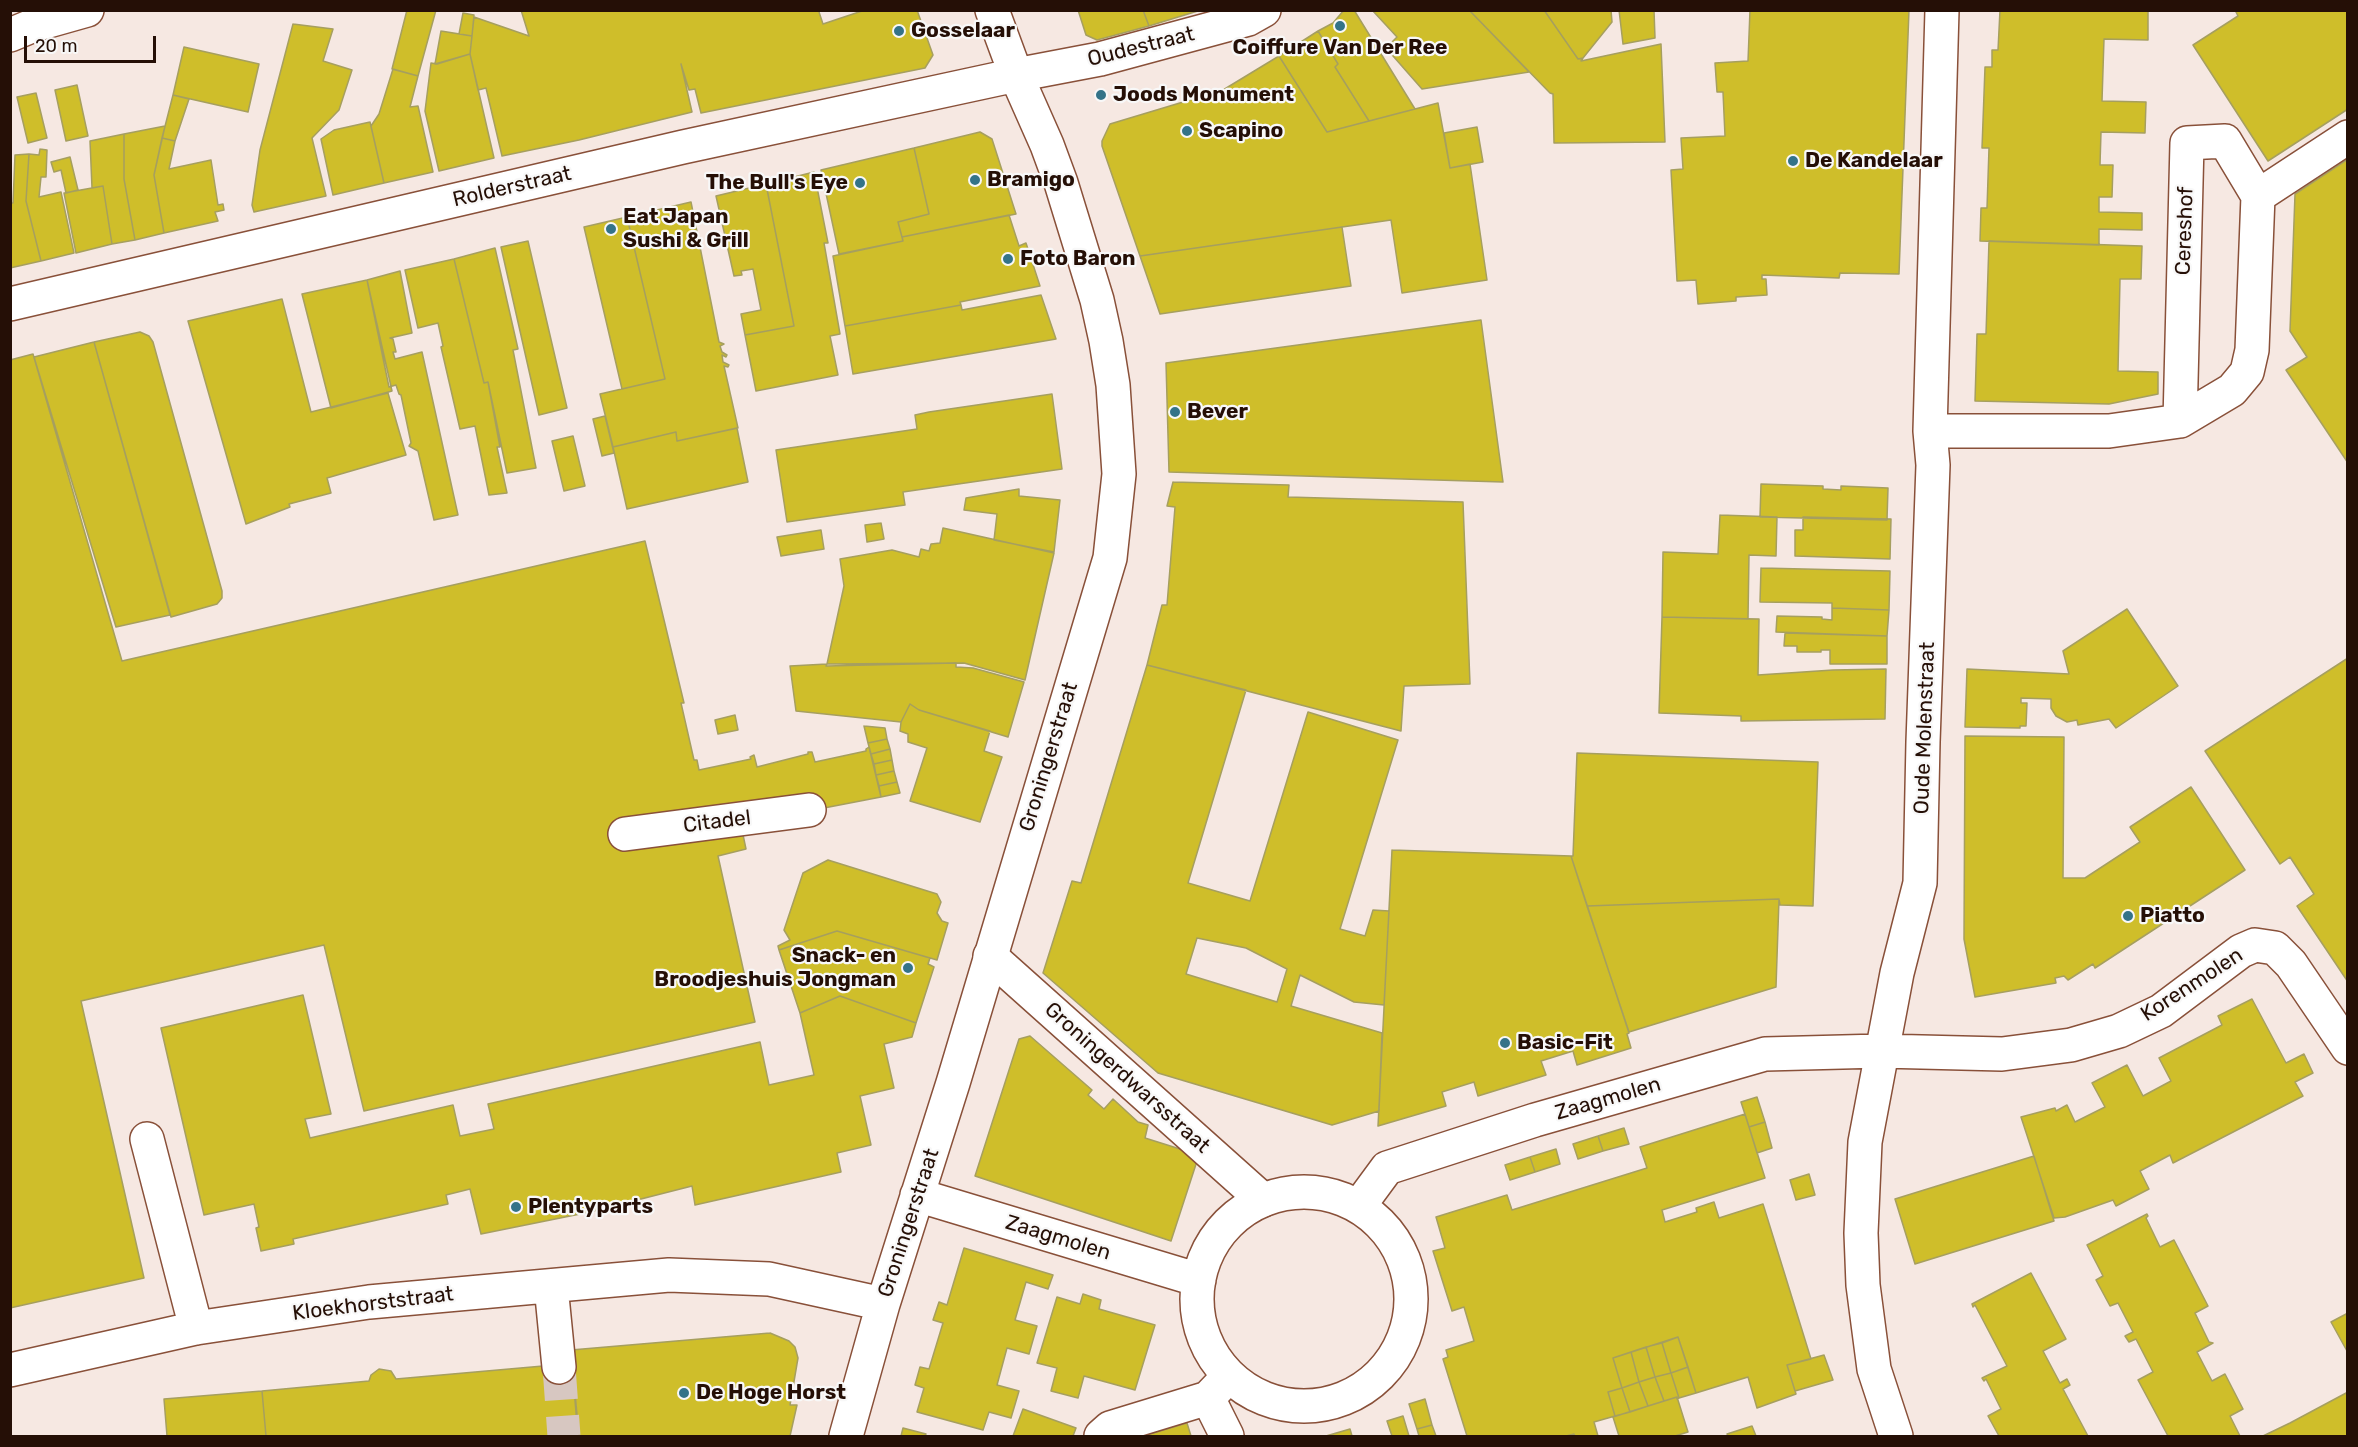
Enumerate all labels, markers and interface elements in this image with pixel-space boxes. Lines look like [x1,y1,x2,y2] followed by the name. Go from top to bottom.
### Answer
[911,18,1015,44] place label: Gosselaar
[1333,19,1347,33] marker: Coiffure Van Der Ree
[1085,22,1197,72] street label: Oudestraat
[27,24,159,62] scale bar
[892,24,906,38] marker: Gosselaar
[35,35,77,57] text: 20 m
[1233,35,1447,61] place label: Coiffure Van Der Ree
[1113,82,1294,108] place label: Joods Monument
[1094,88,1108,102] marker: Joods Monument
[1199,118,1283,144] place label: Scapino
[1180,124,1194,138] marker: Scapino
[1805,148,1943,174] place label: De Kandelaar
[1786,154,1800,168] marker: De Kandelaar
[450,161,574,213] street label: Rolderstraat
[987,167,1075,193] place label: Bramigo
[706,170,848,196] place label: The Bull's Eye
[968,173,982,187] marker: Bramigo
[853,176,867,190] marker: The Bull's Eye
[2171,186,2199,276] street label: Cereshof
[623,204,749,254] place label: Eat Japan Sushi & Grill
[604,222,618,236] marker: Eat Japan Sushi & Grill
[1020,246,1136,272] place label: Foto Baron
[1001,252,1015,266] marker: Foto Baron
[1187,399,1248,425] place label: Bever
[1168,405,1182,419] marker: Bever
[1909,641,1941,815] street label: Oude Molenstraat
[1014,679,1084,835] street label: Groningerstraat
[682,805,752,839] street label: Citadel
[2140,903,2205,929] place label: Piatto
[2121,909,2135,923] marker: Piatto
[654,943,896,993] place label: Snack- en Broodjeshuis Jongman
[2136,943,2248,1027] street label: Korenmolen
[901,961,915,975] marker: Snack- en Broodjeshuis Jongman
[1039,997,1215,1159] street label: Groningerdwarsstraat
[1517,1030,1613,1056] place label: Basic-Fit
[1498,1036,1512,1050] marker: Basic-Fit
[1552,1072,1664,1126] street label: Zaagmolen
[873,1145,945,1301] street label: Groningerstraat
[528,1194,653,1220] place label: Plentyparts
[509,1200,523,1214] marker: Plentyparts
[1002,1210,1114,1266] street label: Zaagmolen
[291,1282,455,1326] street label: Kloekhorststraat
[696,1380,846,1406] place label: De Hoge Horst
[677,1386,691,1400] marker: De Hoge Horst

